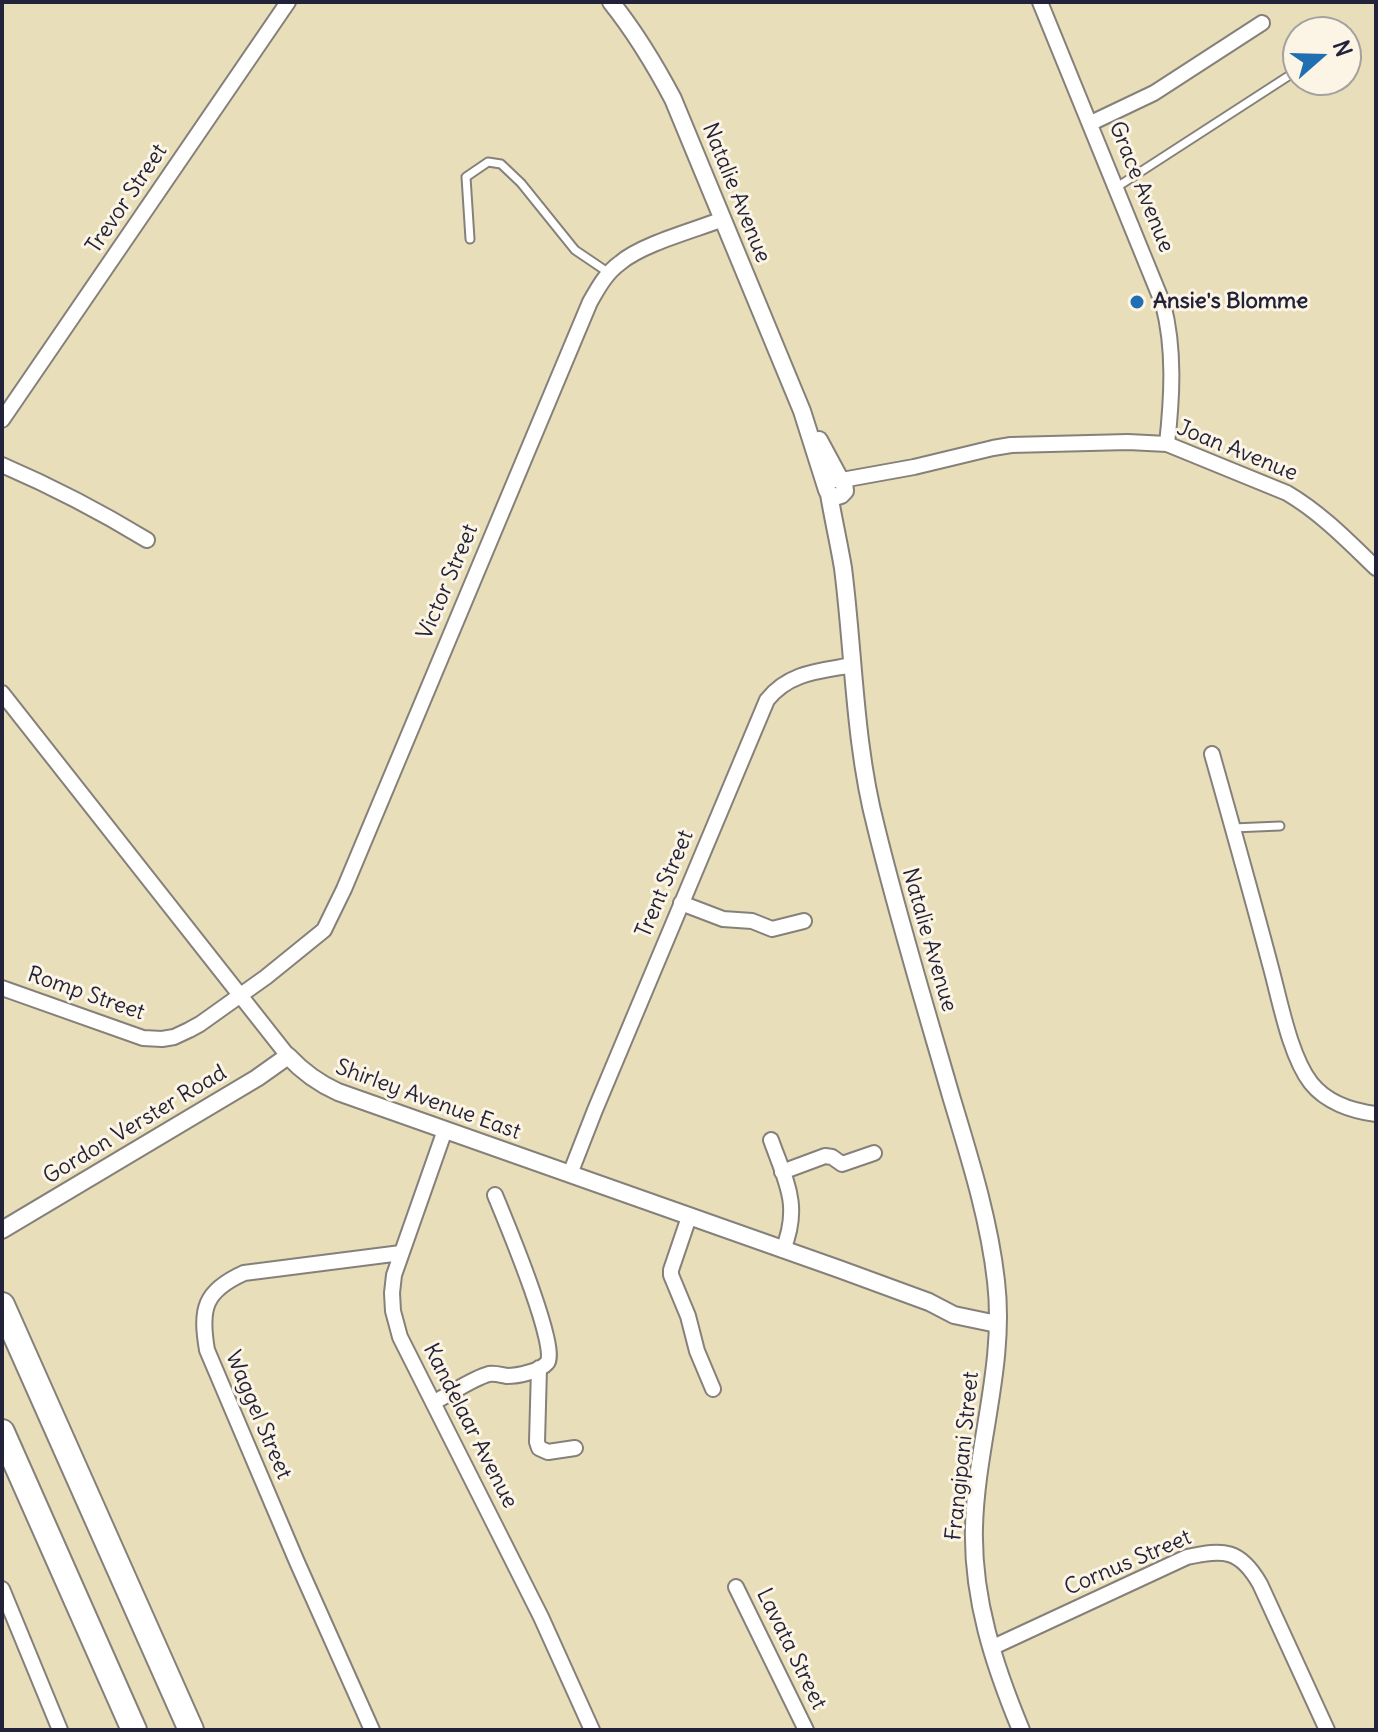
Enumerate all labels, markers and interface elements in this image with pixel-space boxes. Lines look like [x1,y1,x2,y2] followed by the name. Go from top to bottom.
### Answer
[1282,16,1362,96] north arrow
[1327,37,1358,60] text: N
[1103,118,1179,256] street label: Grace Avenue
[696,119,776,267] street label: Natalie Avenue
[81,139,173,259] street label: Trevor Street
[1153,289,1308,315] place label: Ansie's Blomme
[1128,293,1146,311] marker: Ansie's Blomme
[1173,415,1301,487] street label: Joan Avenue
[412,520,484,644] street label: Victor Street
[631,826,699,942] street label: Trent Street
[896,865,962,1015] street label: Natalie Avenue
[24,962,148,1026] street label: Romp Street
[332,1054,524,1146] street label: Shirley Avenue East
[39,1060,231,1190] street label: Gordon Verster Road
[417,1339,523,1513] street label: Kandelaar Avenue
[219,1347,297,1483] street label: Waggel Street
[941,1370,985,1542] street label: Frangipani Street
[1061,1524,1195,1602] street label: Cornus Street
[750,1584,832,1714] street label: Lavata Street

